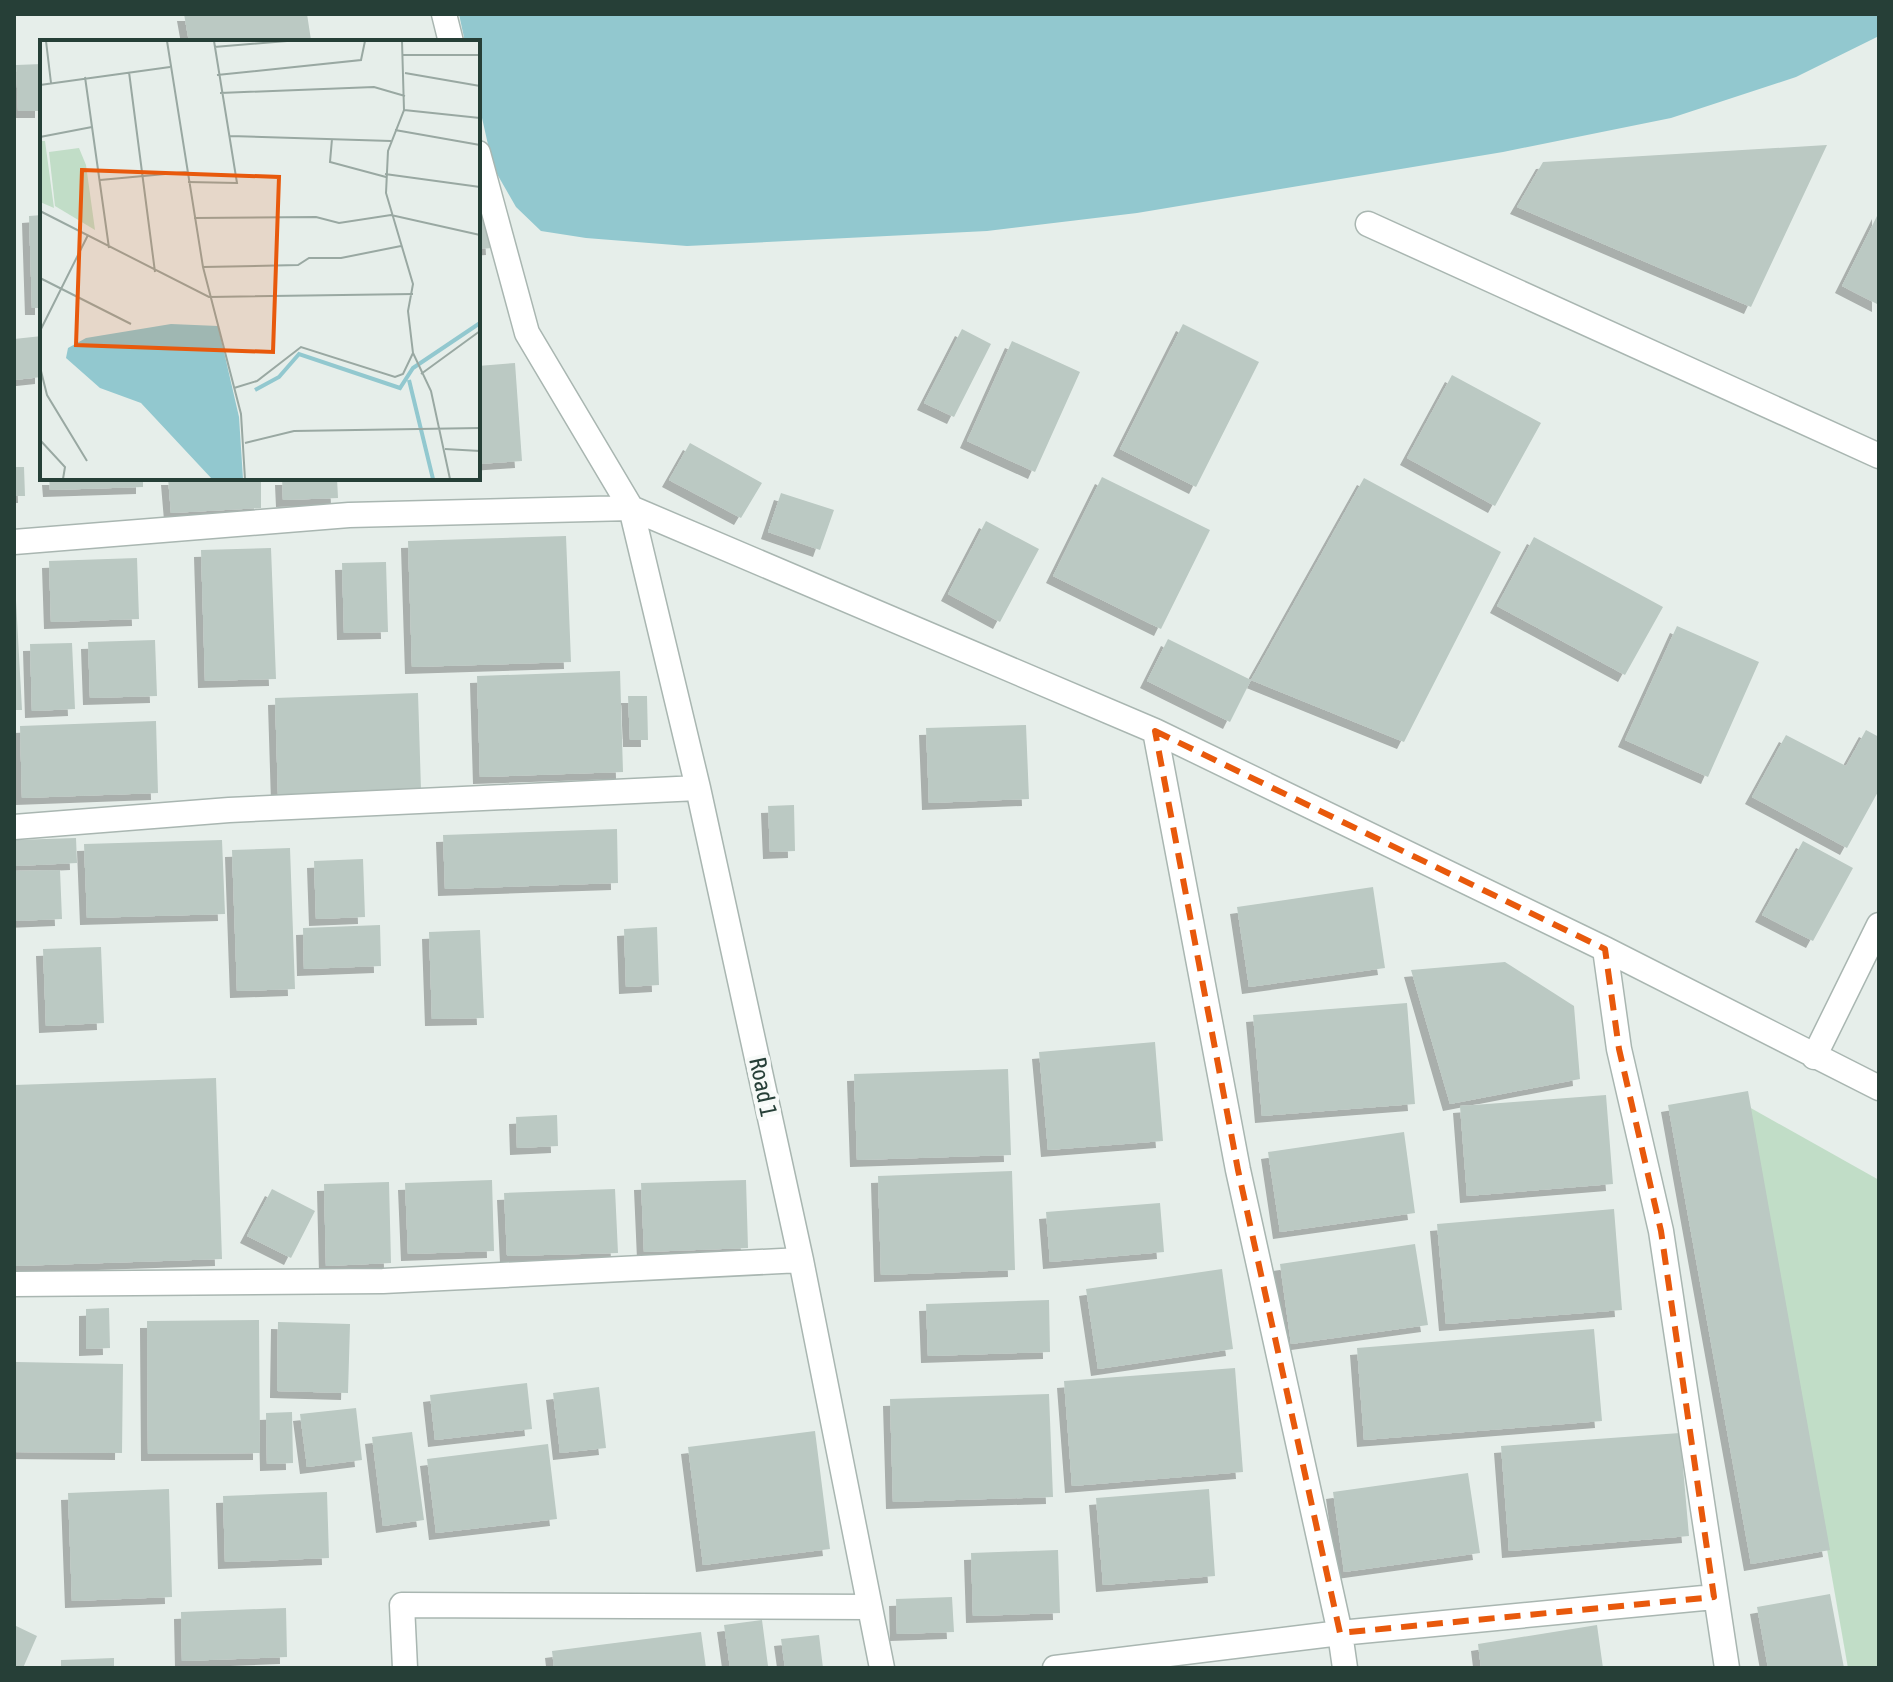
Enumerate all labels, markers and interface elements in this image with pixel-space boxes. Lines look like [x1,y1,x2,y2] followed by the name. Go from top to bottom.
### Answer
[40,40,480,480] inset map
[744,1055,783,1119] street label: Road 1

